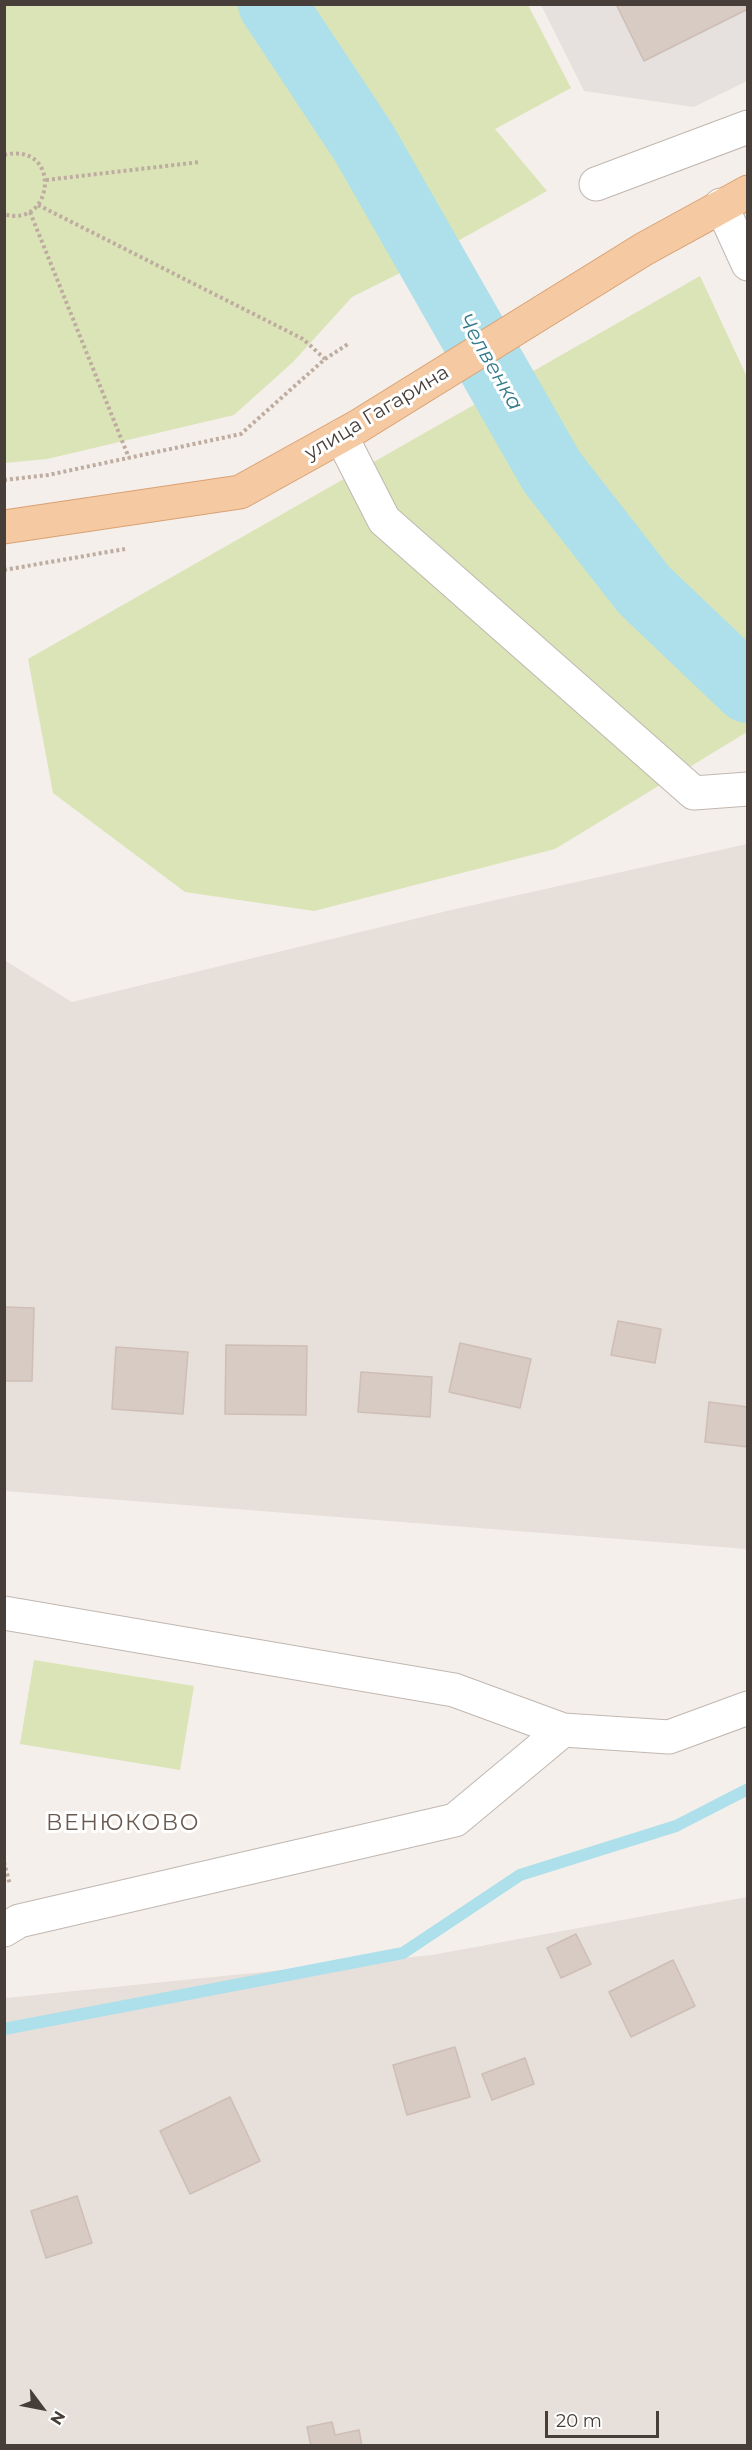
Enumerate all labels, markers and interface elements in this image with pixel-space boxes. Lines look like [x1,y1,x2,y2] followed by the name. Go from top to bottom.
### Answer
[452,309,528,415] water label: Челвенка
[301,360,453,466] street label: улица Гагарина
[46,1811,200,1837] district label: ВЕНЮКОВО
[12,2378,72,2438] north arrow
[548,2399,662,2437] scale bar
[46,2407,69,2428] text: N
[556,2410,602,2432] text: 20 m

